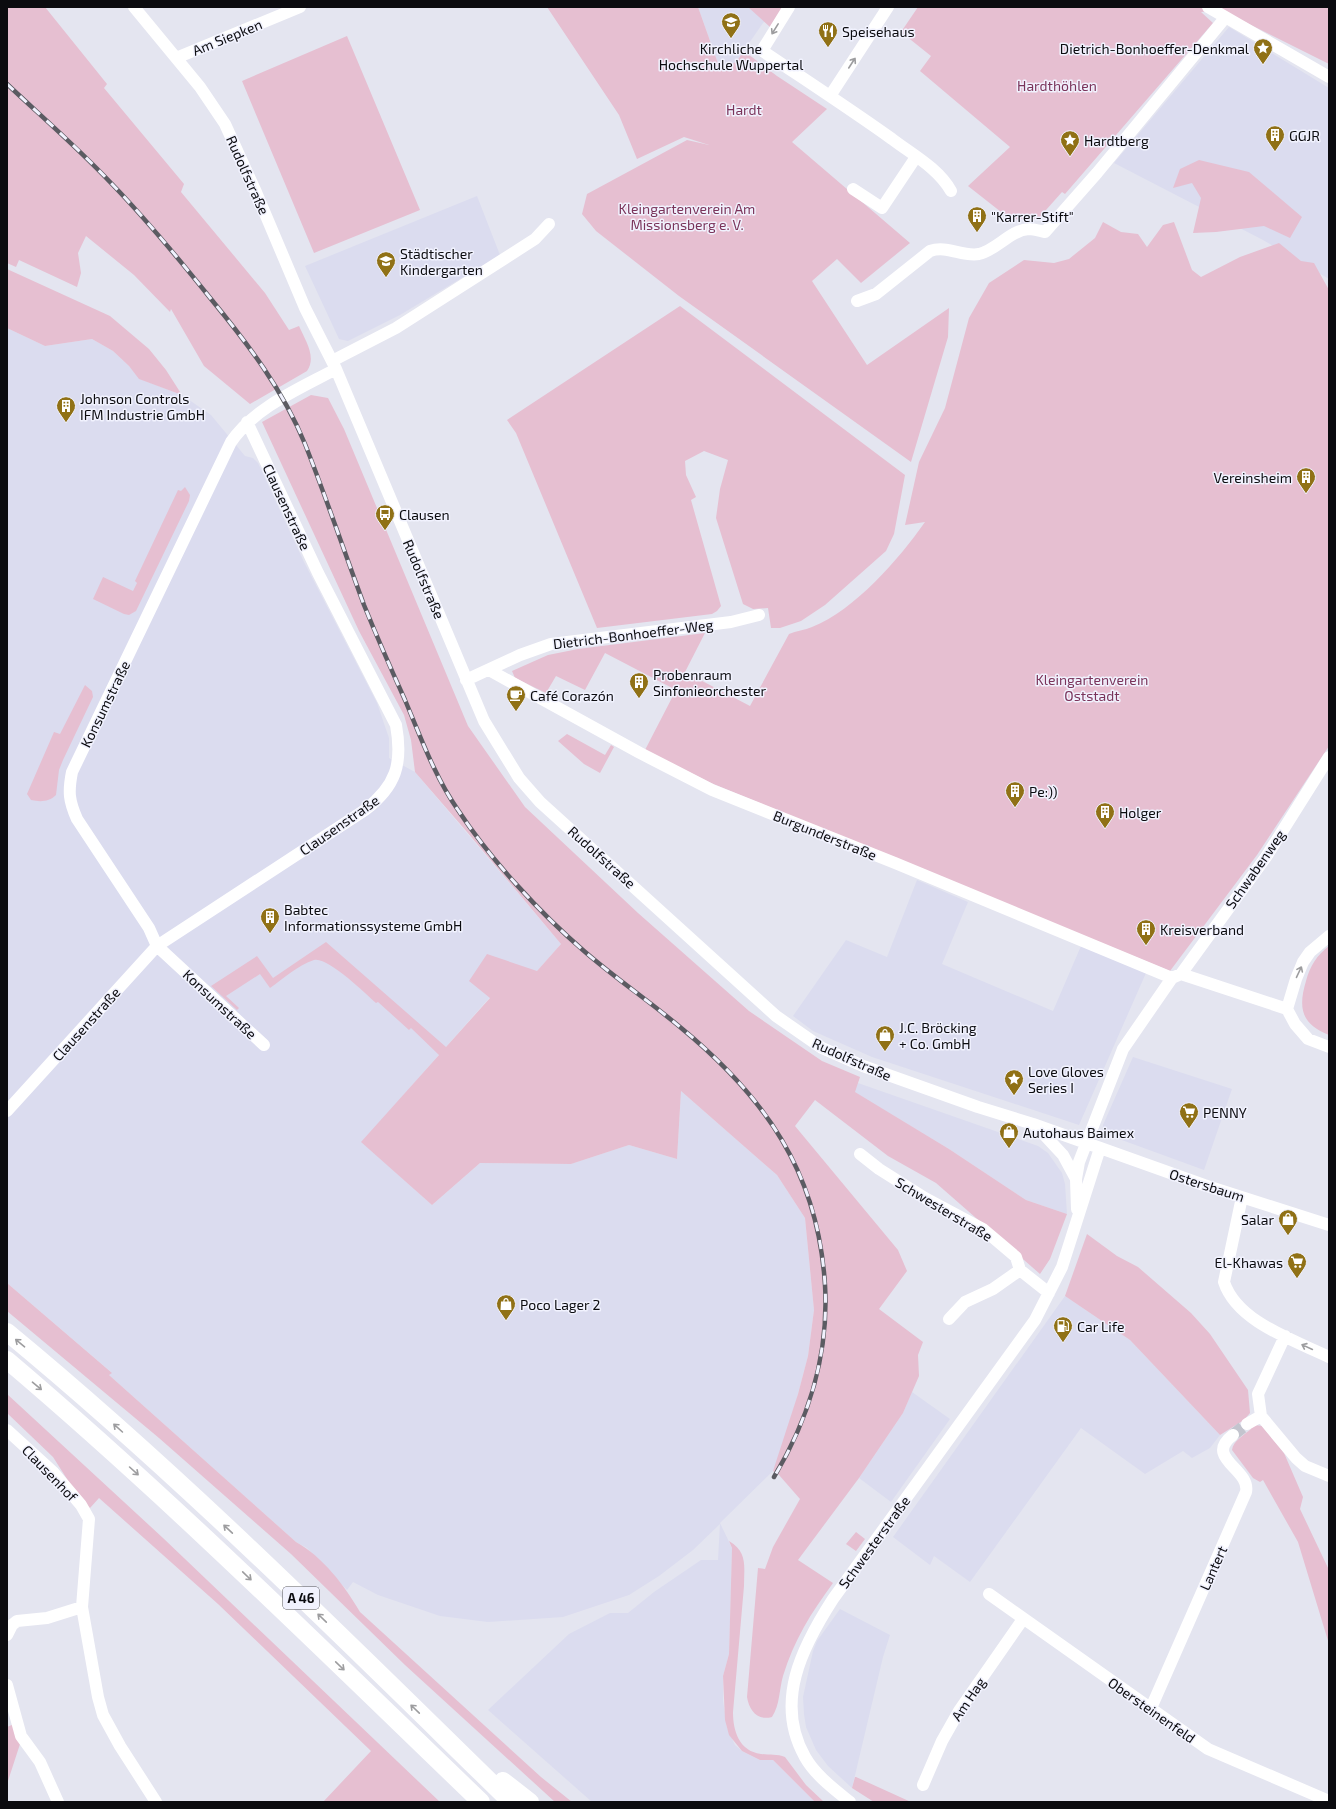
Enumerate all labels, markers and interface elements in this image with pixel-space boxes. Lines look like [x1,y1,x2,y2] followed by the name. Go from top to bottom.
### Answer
[720,11,742,39] school or university icon: Kirchliche Hochschule Wuppertal
[190,15,264,59] street label: Am Siepken
[817,20,839,48] restaurant icon: Speisehaus
[771,23,779,35] one-way arrow
[842,23,915,40] place label: Speisehaus
[1252,37,1274,65] place icon: Dietrich-Bonhoeffer-Denkmal
[659,40,804,73] place label: Kirchliche Hochschule Wuppertal
[1060,40,1250,57] place label: Dietrich-Bonhoeffer-Denkmal
[847,58,856,69] one-way arrow
[1017,77,1097,94] park label: Hardthöhlen
[726,101,762,118] park label: Hardt
[1264,124,1286,152] building icon: GGJR
[1289,127,1320,144] place label: GGJR
[1059,129,1081,157] place icon: Hardtberg
[1084,132,1149,149] place label: Hardtberg
[223,133,273,217] street label: Rudolfstraße
[619,200,755,233] park label: Kleingartenverein Am Missionsberg e. V.
[966,205,988,233] building icon: "Karrer-Stift"
[991,208,1074,225] place label: "Karrer-Stift"
[400,245,483,278] place label: Städtischer Kindergarten
[375,250,397,278] school or university icon: Städtischer Kindergarten
[80,390,205,423] place label: Johnson Controls IFM Industrie GmbH
[55,395,77,423] building icon: Johnson Controls IFM Industrie GmbH
[260,461,314,553] street label: Clausenstraße
[1295,466,1317,494] building icon: Vereinsheim
[1213,469,1292,486] place label: Vereinsheim
[374,503,396,531] bus stop icon: Clausen
[399,506,450,523] place label: Clausen
[400,537,448,621] street label: Rudolfstraße
[552,616,714,652] street label: Dietrich-Bonhoeffer-Weg
[77,658,133,750] street label: Konsumstraße
[653,666,767,699] place label: Probenraum Sinfonieorchester
[628,671,650,699] building icon: Probenraum Sinfonieorchester
[1036,671,1149,704] park label: Kleingartenverein Oststadt
[505,684,527,712] cafe icon: Café Corazón
[530,687,614,704] place label: Café Corazón
[1004,780,1026,808] building icon: Pe:))
[1029,783,1058,800] place label: Pe:))
[296,791,382,859] street label: Clausenstraße
[1094,801,1116,829] building icon: Holger
[1119,804,1162,821] place label: Holger
[771,807,879,863] street label: Burgunderstraße
[565,822,639,892] street label: Rudolfstraße
[1222,826,1289,912] street label: Schwabenweg
[284,901,462,934] place label: Babtec Informationssysteme GmbH
[259,906,281,934] building icon: Babtec Informationssysteme GmbH
[1135,918,1157,946] building icon: Kreisverband
[1160,921,1244,938] place label: Kreisverband
[180,966,260,1042] street label: Konsumstraße
[1296,966,1303,978] one-way arrow
[48,984,124,1064] street label: Clausenstraße
[899,1019,977,1052] place label: J.C. Bröcking + Co. GmbH
[874,1024,896,1052] shop icon: J.C. Bröcking + Co. GmbH
[810,1034,894,1084] street label: Rudolfstraße
[1028,1063,1104,1096] place label: Love Gloves Series I
[1003,1068,1025,1096] place icon: Love Gloves Series I
[1178,1101,1200,1129] supermarket icon: PENNY
[1203,1104,1247,1121] place label: PENNY
[998,1121,1020,1149] shop icon: Autohaus Baimex
[1023,1124,1135,1141] place label: Autohaus Baimex
[1167,1165,1247,1205] street label: Ostersbaum
[892,1173,996,1245] street label: Schwesterstraße
[1277,1208,1299,1236] shop icon: Salar
[1241,1211,1274,1228] place label: Salar
[1286,1251,1308,1279] supermarket icon: El-Khawas
[1215,1254,1283,1271] place label: El-Khawas
[495,1293,517,1321] shop icon: Poco Lager 2
[520,1296,601,1313] place label: Poco Lager 2
[1052,1315,1074,1343] fuel station icon: Car Life
[1077,1318,1125,1335] place label: Car Life
[14,1338,25,1347] one-way arrow
[1302,1342,1314,1350] one-way arrow
[31,1381,42,1390] one-way arrow
[113,1423,123,1432] one-way arrow
[19,1441,82,1505] street label: Clausenhof
[129,1467,140,1476] one-way arrow
[835,1492,913,1592] street label: Schwesterstraße
[223,1524,233,1533] one-way arrow
[1196,1543,1230,1593] street label: Lantert
[241,1571,251,1580] one-way arrow
[283,1587,319,1609] road number: A 46
[317,1613,327,1623] one-way arrow
[335,1661,345,1671] one-way arrow
[947,1674,989,1724] street label: Am Hag
[1105,1674,1199,1746] street label: Obersteinenfeld
[410,1704,420,1713] one-way arrow

